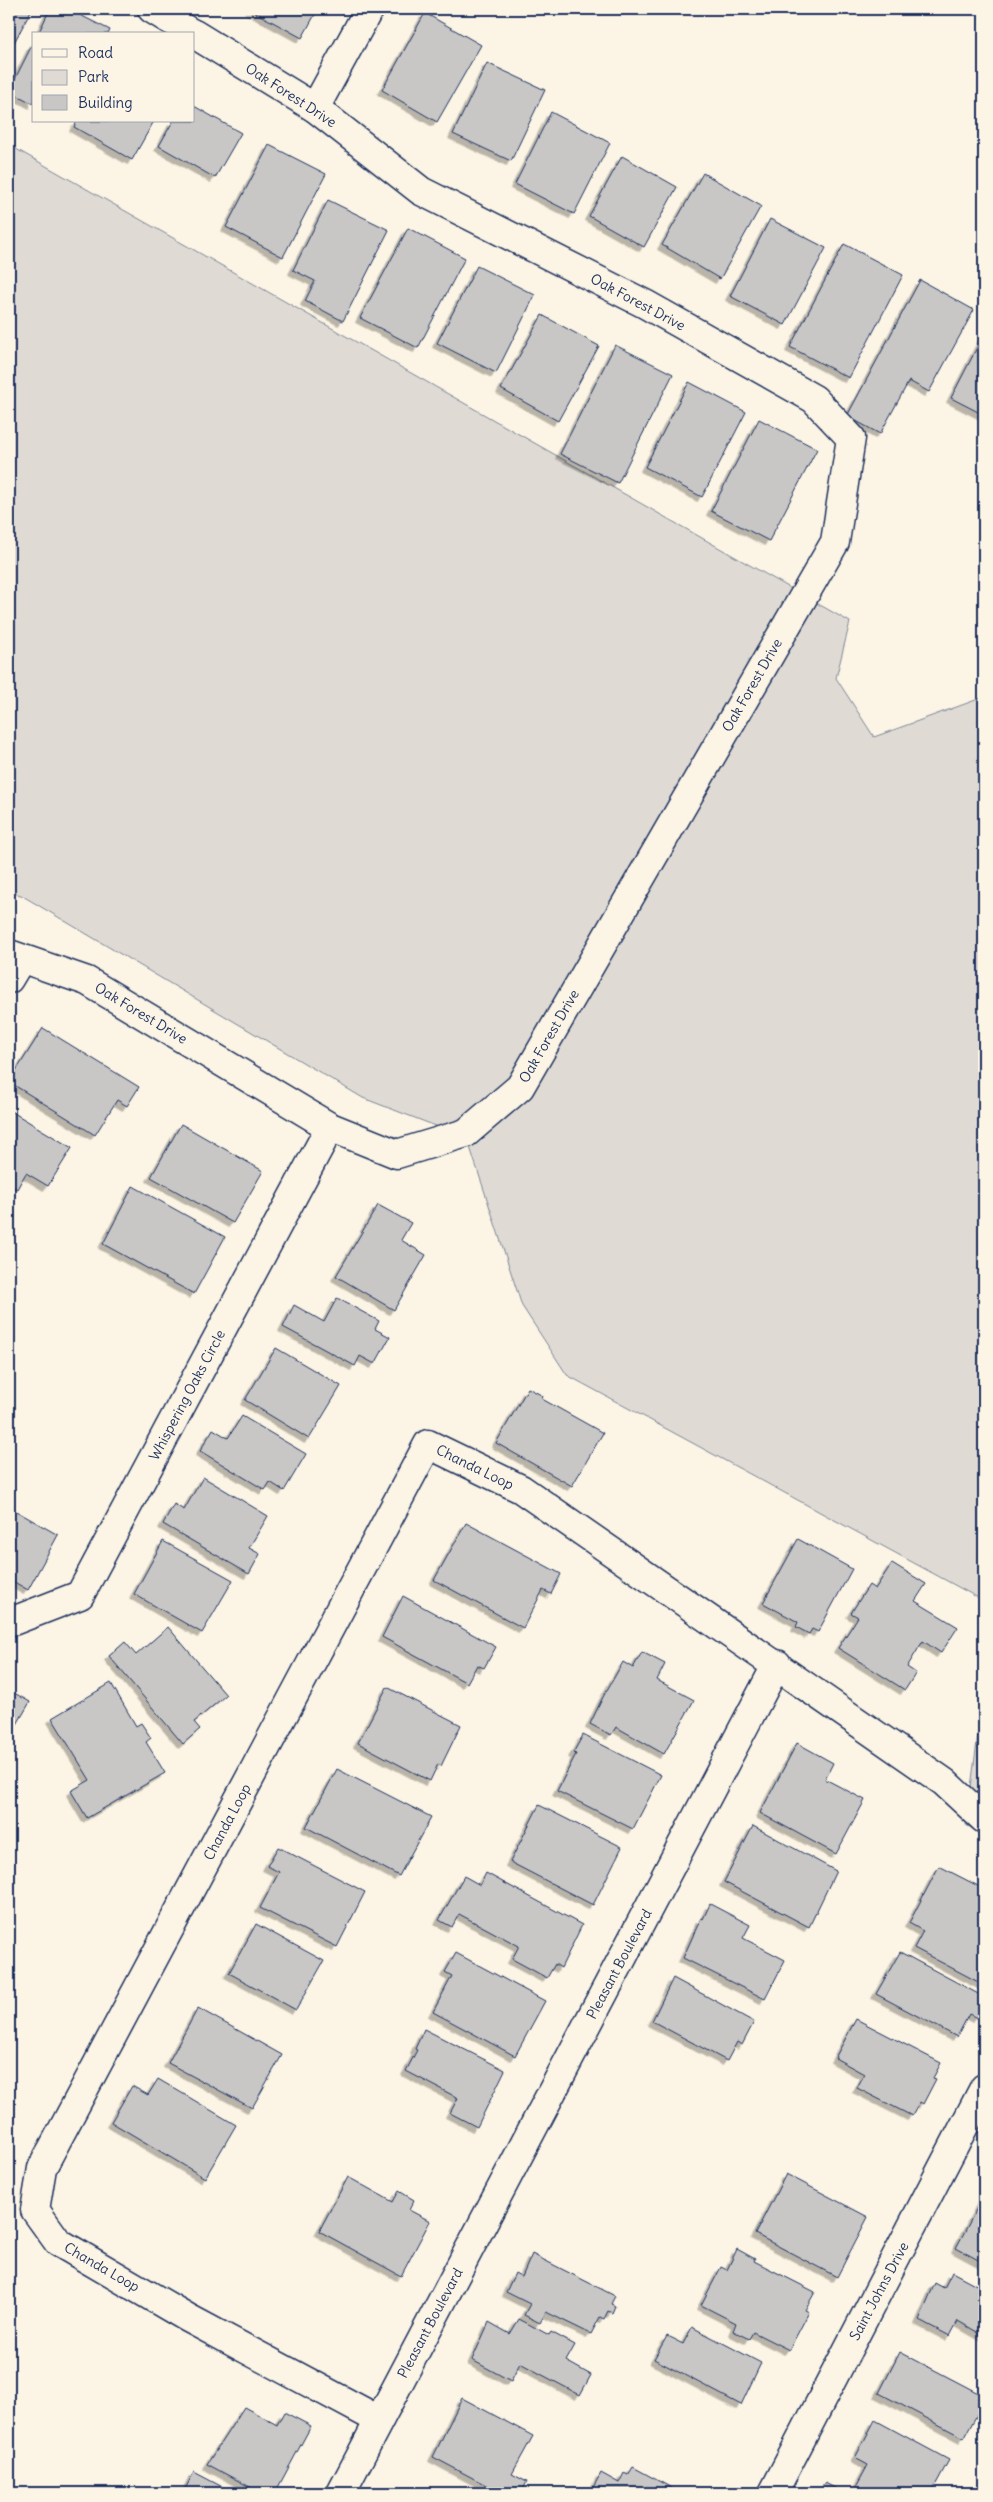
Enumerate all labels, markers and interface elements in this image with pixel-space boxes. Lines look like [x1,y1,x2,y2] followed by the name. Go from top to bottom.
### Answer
[32,32,195,122] legend
[78,43,113,62] text: Road
[242,59,340,131] street label: Oak Forest Drive
[78,67,109,86] text: Park
[78,93,133,112] text: Building
[587,269,689,335] street label: Oak Forest Drive
[718,635,786,735] street label: Oak Forest Drive
[91,978,191,1048] street label: Oak Forest Drive
[515,986,583,1086] street label: Oak Forest Drive
[145,1327,229,1463] street label: Whispering Oaks Circle
[433,1440,517,1494] street label: Chanda Loop
[199,1781,255,1863] street label: Chanda Loop
[582,1906,656,2022] street label: Pleasant Boulevard
[61,2238,143,2296] street label: Chanda Loop
[845,2239,913,2343] street label: Saint Johns Drive
[393,2265,467,2381] street label: Pleasant Boulevard

